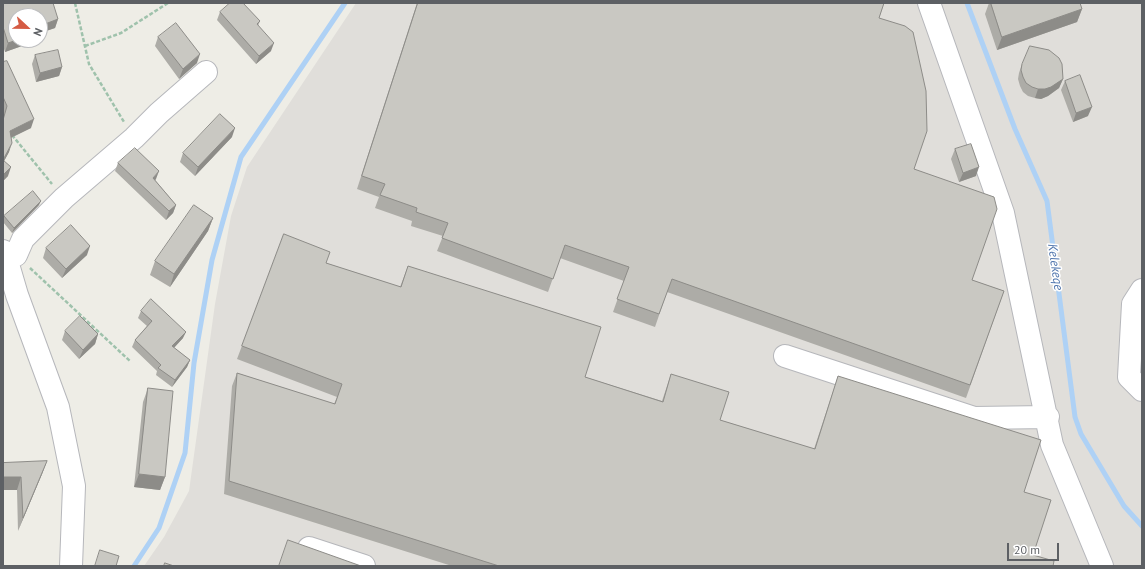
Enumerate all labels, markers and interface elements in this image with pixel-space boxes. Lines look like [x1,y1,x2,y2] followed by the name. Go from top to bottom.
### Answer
[8,8,48,48] north arrow
[30,26,46,38] text: N
[1044,243,1066,291] water label: Kelekeqe
[1009,535,1061,561] scale bar
[1014,542,1040,557] text: 20 m

